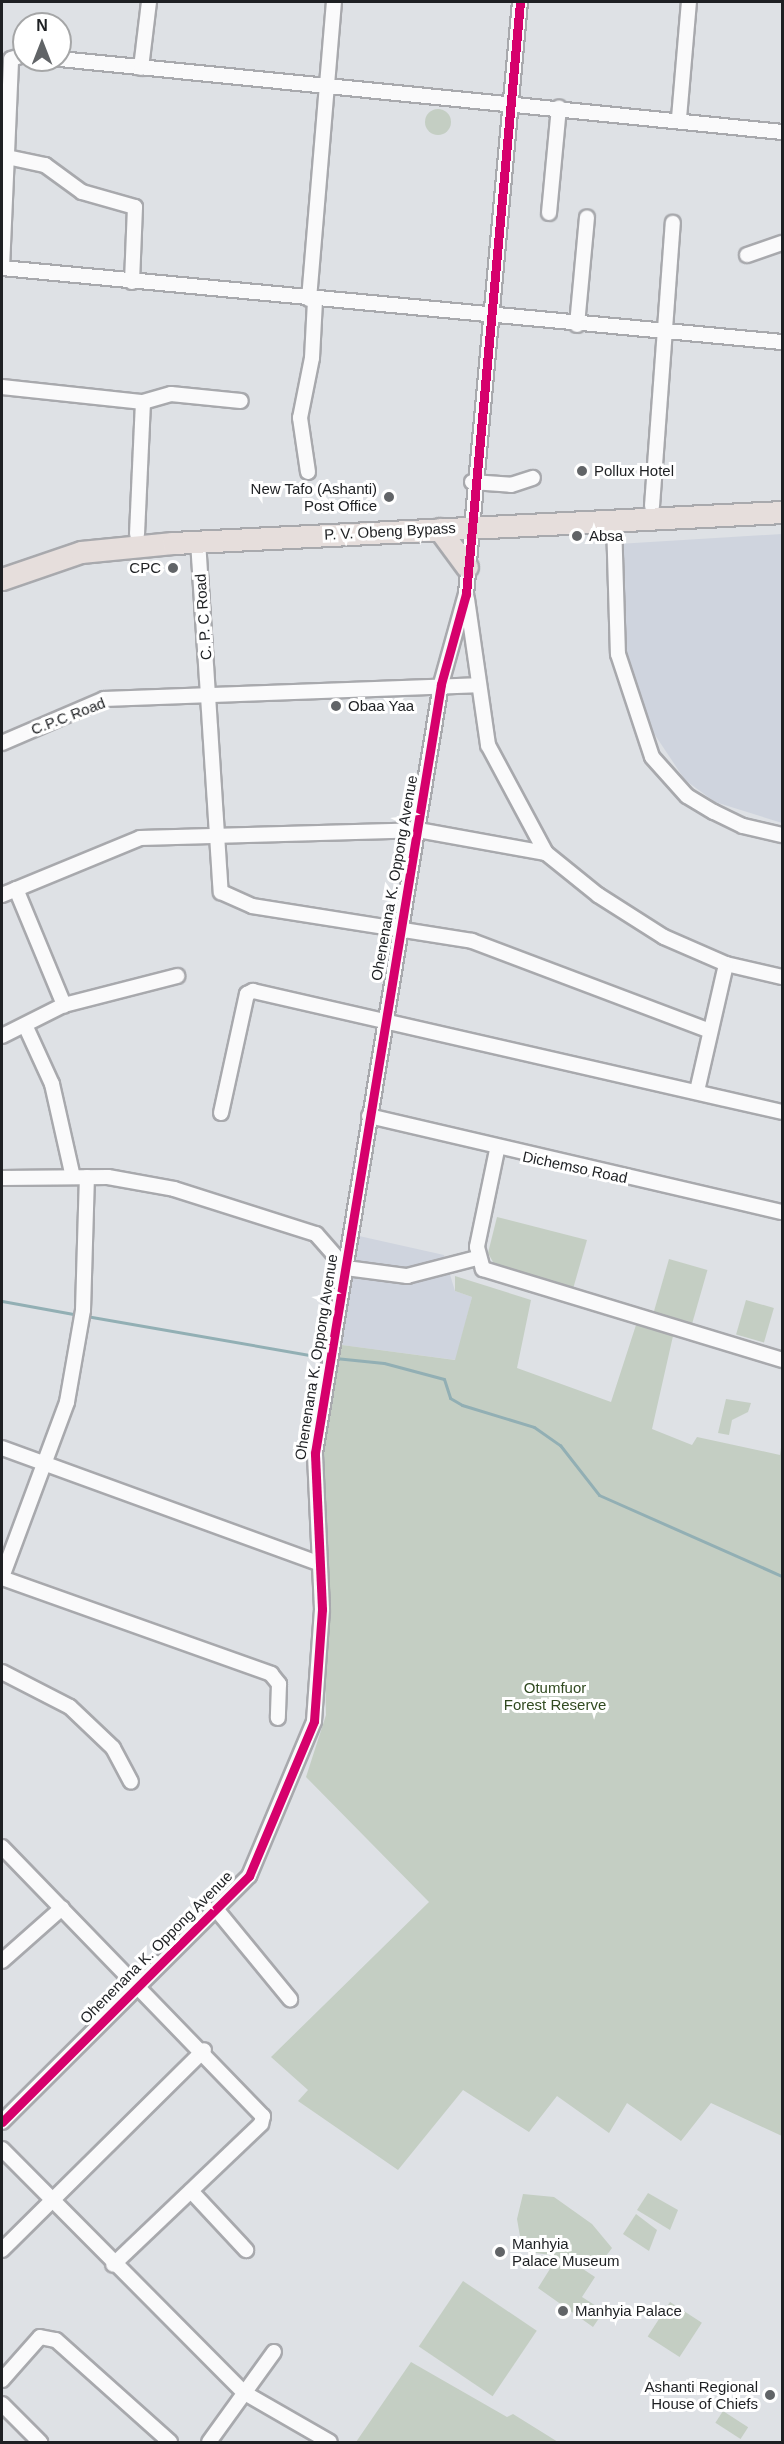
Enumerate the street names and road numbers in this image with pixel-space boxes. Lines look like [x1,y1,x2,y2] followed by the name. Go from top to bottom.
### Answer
[324,519,456,543] street label: P. V. Obeng Bypass
[191,573,215,661] street label: C. P. C Road
[28,694,108,738] street label: C.P.C Road
[367,773,421,983] street label: Ohenenana K. Oppong Avenue
[521,1147,629,1187] street label: Dichemso Road
[291,1252,341,1462] street label: Ohenenana K. Oppong Avenue
[76,1867,236,2027] street label: Ohenenana K. Oppong Avenue

